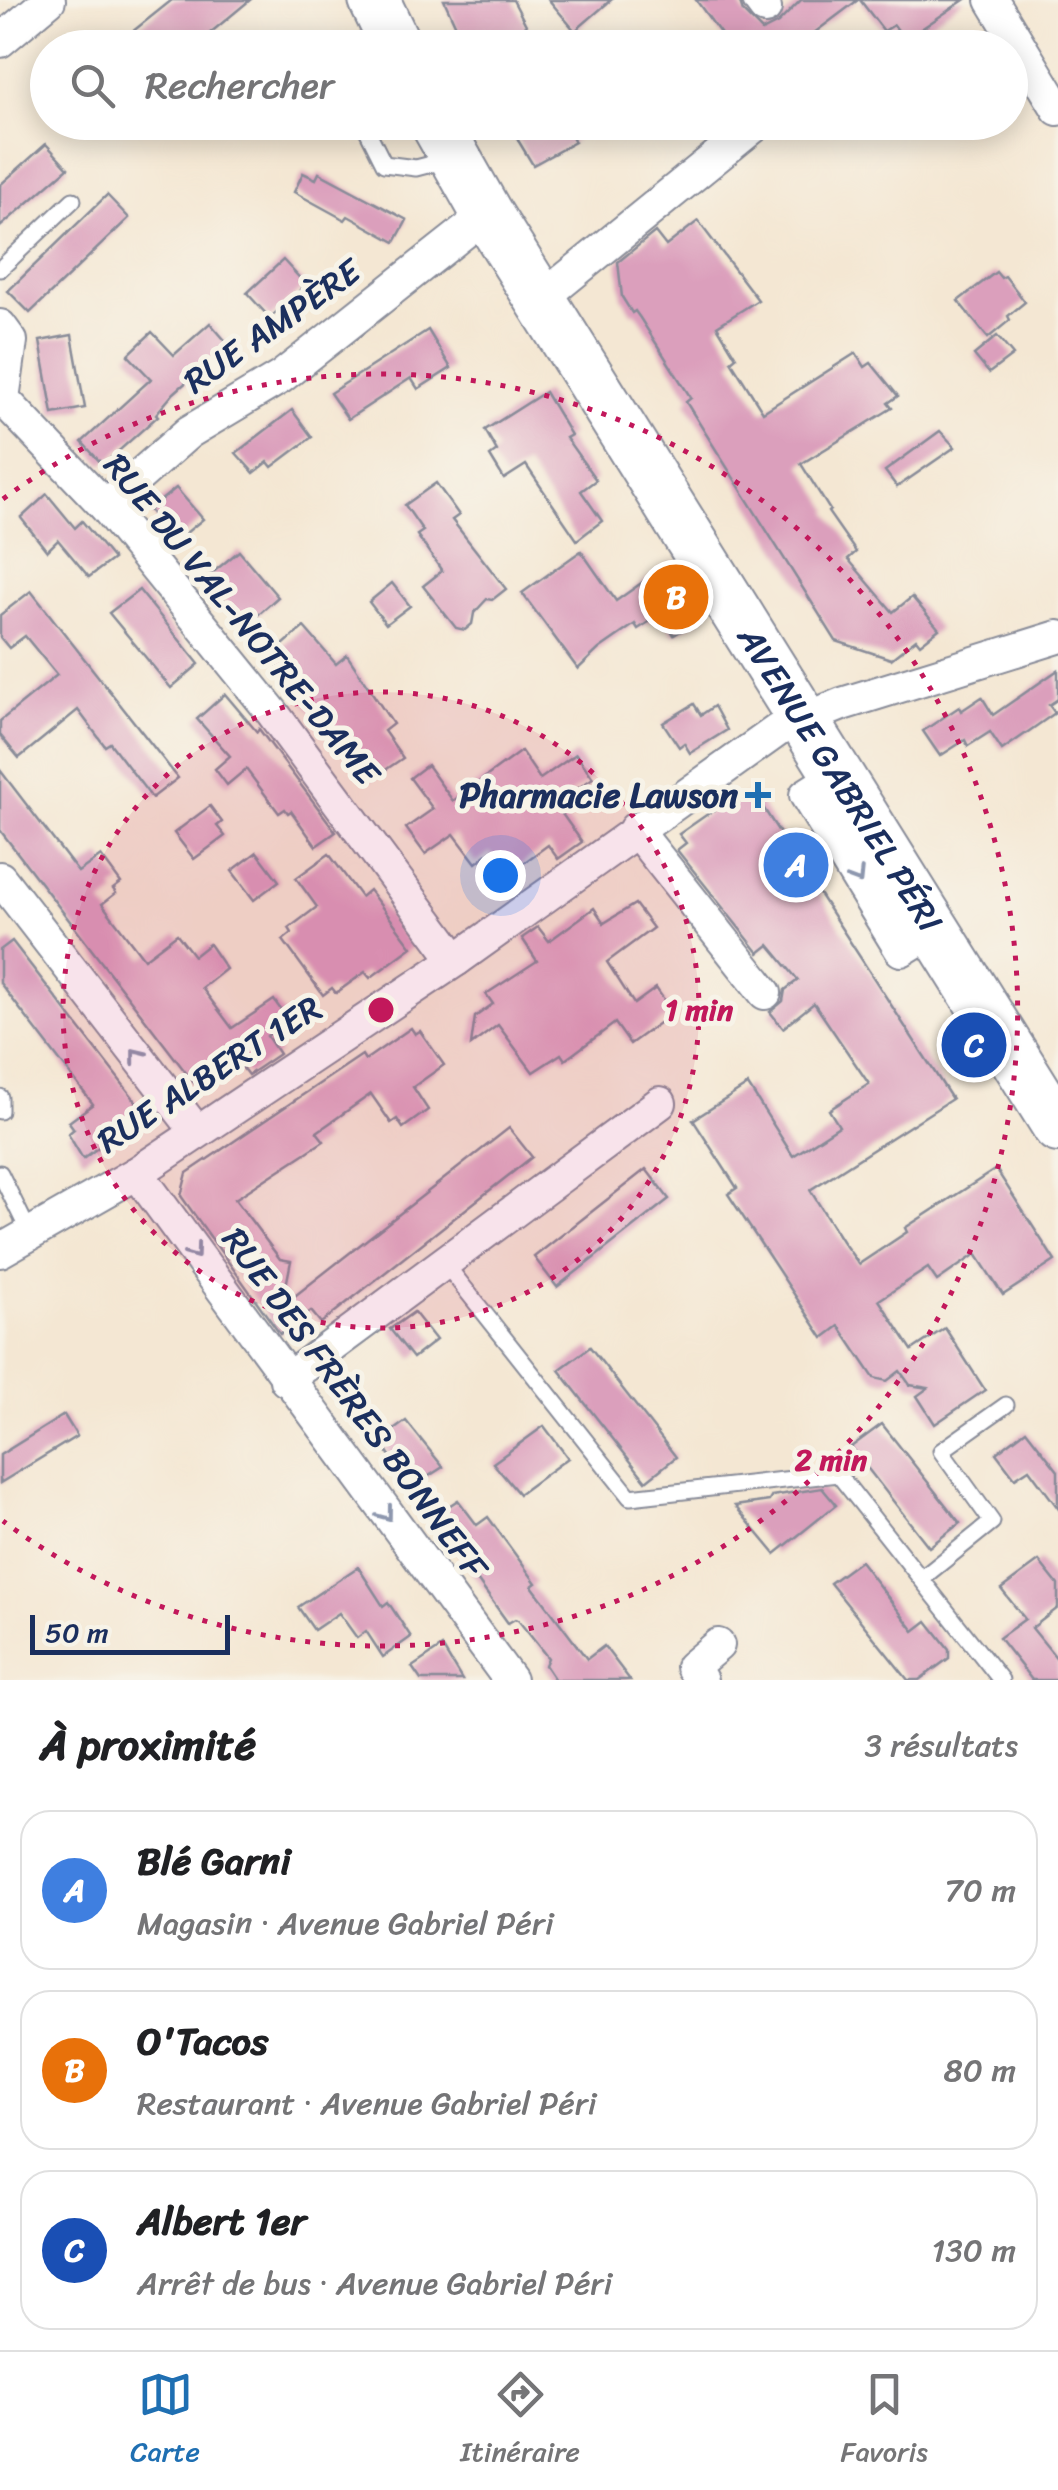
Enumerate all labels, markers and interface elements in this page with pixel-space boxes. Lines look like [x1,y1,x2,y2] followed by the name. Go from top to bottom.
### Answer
[30,30,1028,140] search box
[145,52,334,119] text: Rechercher
[65,58,120,113] icon: search
[170,240,376,410] street label: RUE AMPÈRE
[87,438,398,802] street label: RUE DU VAL-NOTRE-DAME
[644,560,708,634] pin: B
[728,617,952,941] street label: AVENUE GABRIEL PÉRI
[459,764,738,826] place label: Pharmacie Lawson
[747,784,769,806] marker: Pharmacie Lawson
[764,828,828,902] pin: A
[475,850,526,901] your location
[844,866,863,884] one-way arrow
[84,978,334,1170] street label: RUE ALBERT 1ER
[665,983,734,1037] text: 1 min
[363,992,399,1028] centre of rings
[942,1008,1006,1082] pin: C
[132,1048,149,1066] one-way arrow
[205,1213,506,1594] street label: RUE DES FRÈRES BONNEFF
[182,1241,199,1259] one-way arrow
[795,1433,868,1487] text: 2 min
[375,1503,392,1521] one-way arrow
[45,1608,109,1657] text: 50 m
[30,1610,230,1654] scale bar
[40,1708,256,1782] text: À proximité
[864,1717,1018,1774] text: 3 résultats
[137,1828,291,1895] text: Blé Garni
[64,1862,85,1919] text: A
[945,1862,1016,1919] text: 70 m
[137,1895,554,1952] text: Magasin · Avenue Gabriel Péri
[137,2008,268,2075] text: O'Tacos
[64,2042,85,2099] text: B
[944,2042,1016,2099] text: 80 m
[137,2075,597,2132] text: Restaurant · Avenue Gabriel Péri
[137,2188,306,2255] text: Albert 1er
[65,2222,84,2279] text: C
[932,2222,1016,2279] text: 130 m
[137,2255,612,2312] text: Arrêt de bus · Avenue Gabriel Péri
[130,2367,200,2476] tab: Carte
[460,2367,580,2476] tab: Itinéraire
[841,2367,928,2476] tab: Favoris

